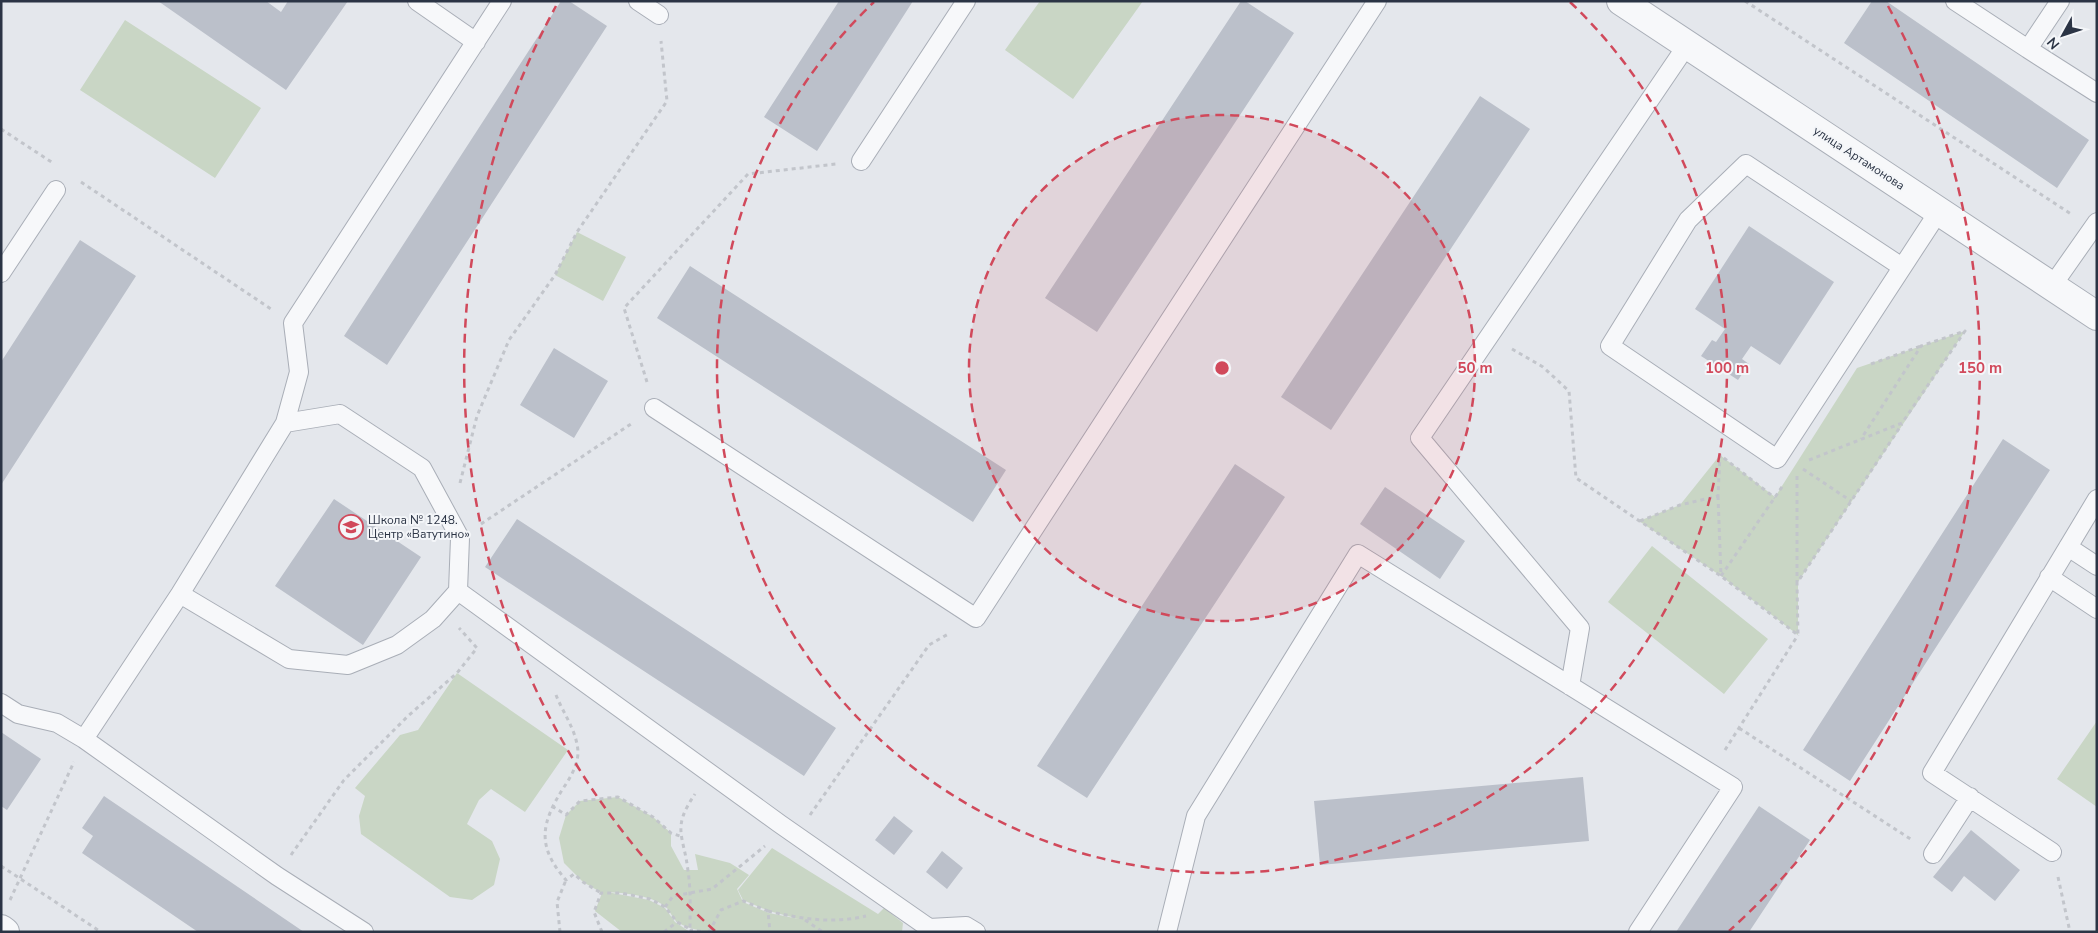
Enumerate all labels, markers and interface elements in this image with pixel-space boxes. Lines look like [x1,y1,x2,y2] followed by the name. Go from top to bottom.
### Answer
[2038,10,2088,60] north arrow
[2043,33,2064,53] text: N
[1810,122,1908,194] street label: улица Артамонова
[1457,358,1493,378] text: 50 m
[1705,358,1749,378] text: 100 m
[1958,358,2002,378] text: 150 m
[1213,359,1231,377] centre of rings
[368,512,470,542] place label: Школа № 1248. Центр «Ватутино»
[338,514,364,540] school or university icon: Школа № 1248. Центр «Ватутино»

